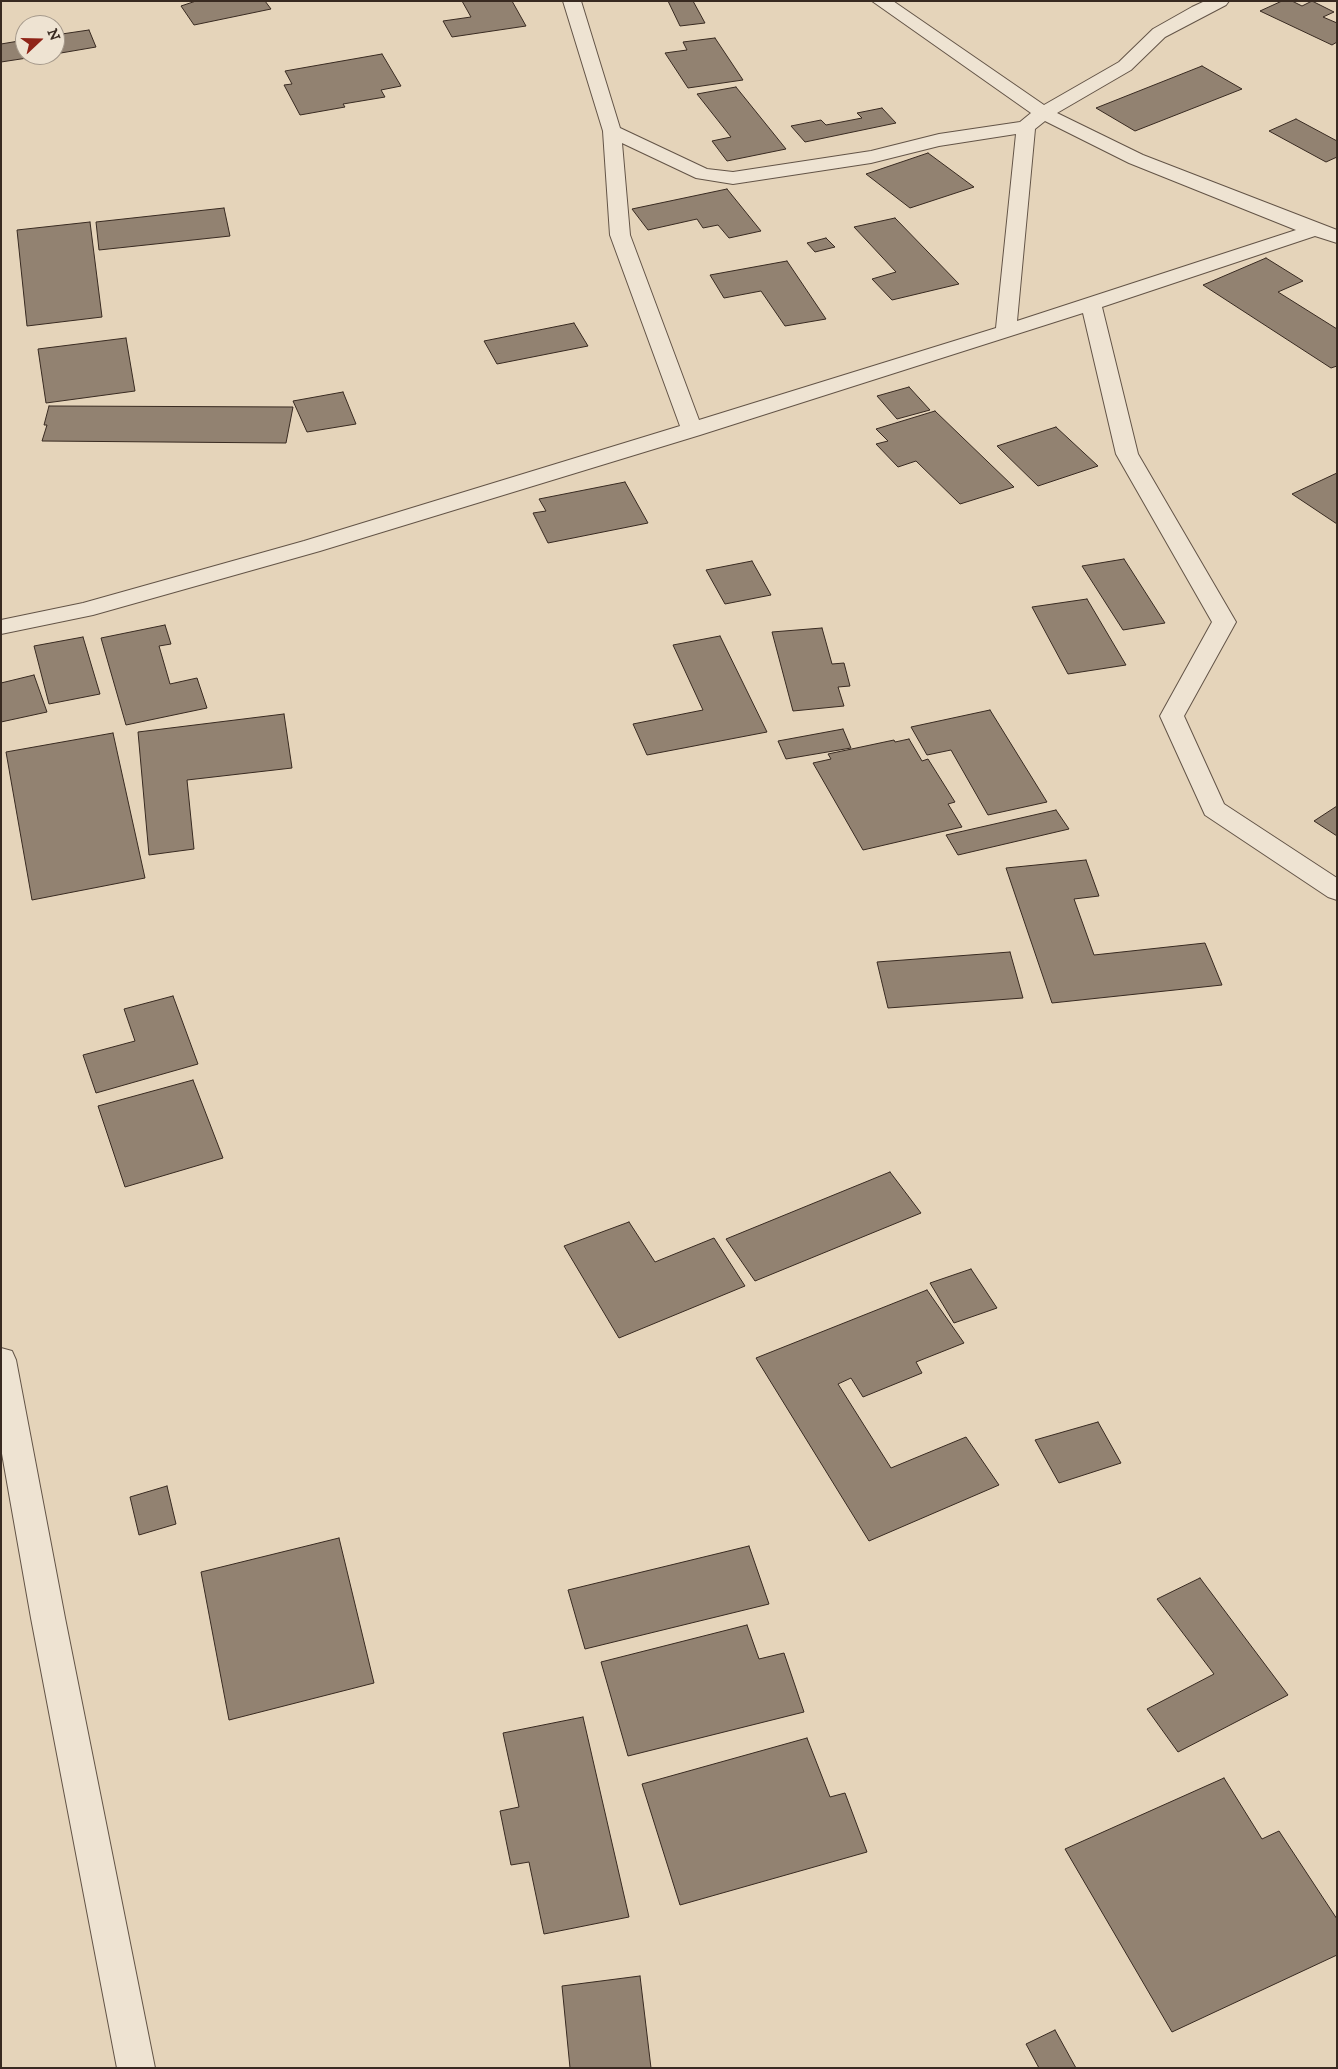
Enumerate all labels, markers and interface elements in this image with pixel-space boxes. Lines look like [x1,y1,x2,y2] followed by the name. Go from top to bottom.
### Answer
[15,15,65,65] north arrow
[43,26,64,44] text: N

